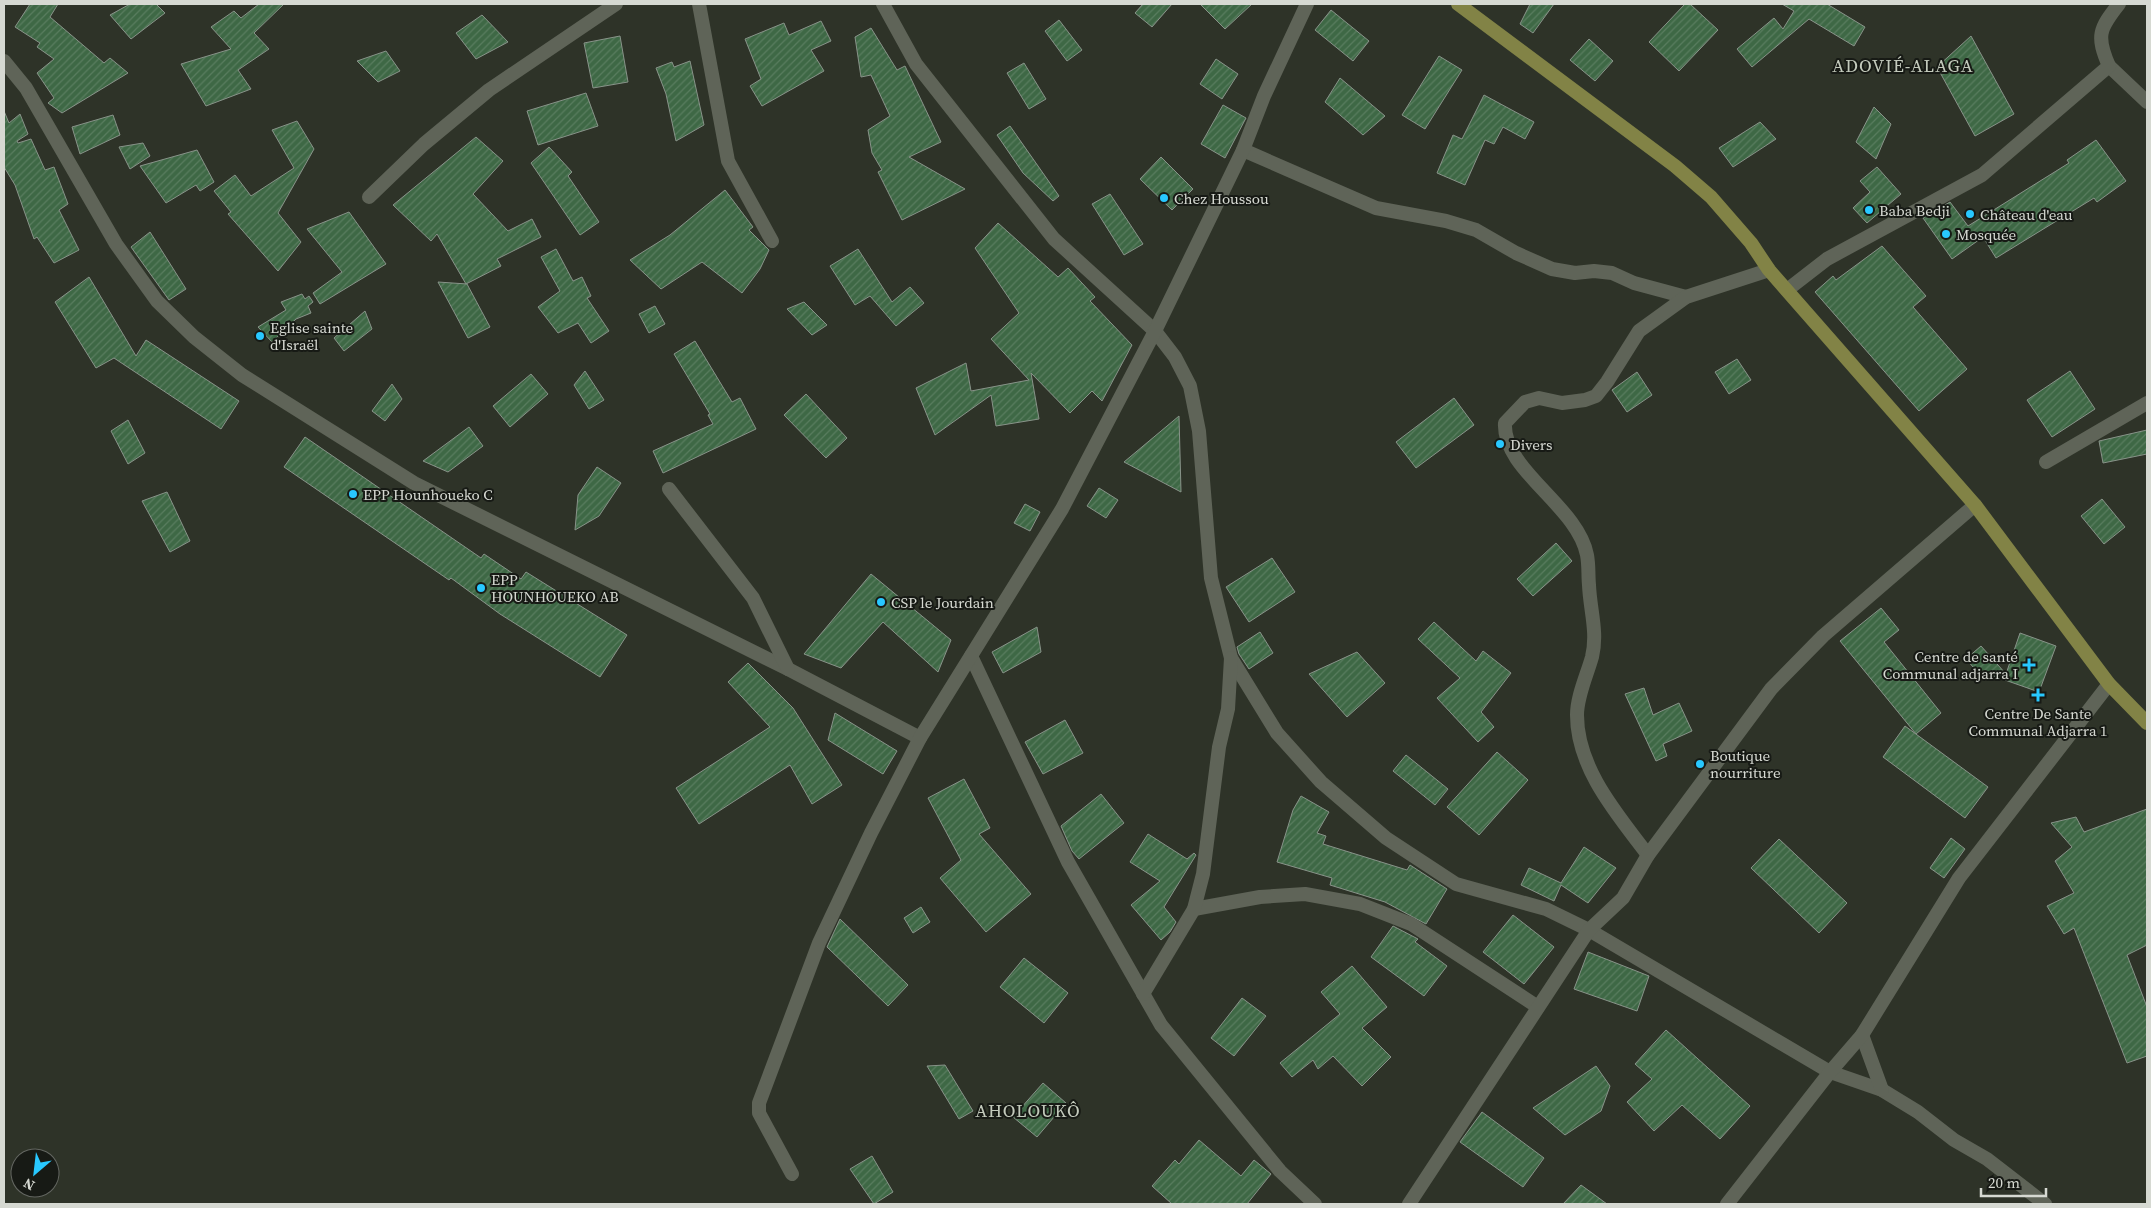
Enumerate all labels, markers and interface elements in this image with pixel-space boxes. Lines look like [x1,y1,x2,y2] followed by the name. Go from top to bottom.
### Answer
[1832,53,1974,78] district label: ADOVIÉ-ALAGA
[1174,188,1269,209] place label: Chez Houssou
[1158,192,1170,204] marker: Chez Houssou
[1879,200,1950,221] place label: Baba Bedji
[1863,204,1875,216] marker: Baba Bedji
[1980,204,2073,225] place label: Château d'eau
[1964,208,1976,220] marker: Château d'eau
[1956,224,2017,245] place label: Mosquée
[1940,228,1952,240] marker: Mosquée
[270,317,354,355] place label: Eglise sainte d'Israël
[254,330,266,342] marker: Eglise sainte d'Israël
[1510,434,1553,455] place label: Divers
[1494,438,1506,450] marker: Divers
[363,484,493,505] place label: EPP Hounhoueko C
[347,488,359,500] marker: EPP Hounhoueko C
[491,569,619,607] place label: EPP HOUNHOUEKO AB
[475,582,487,594] marker: EPP HOUNHOUEKO AB
[891,592,994,613] place label: CSP le Jourdain
[875,596,887,608] marker: CSP le Jourdain
[1883,646,2018,684] place label: Centre de santé Communal adjarra I
[2022,658,2036,672] marker: Centre de santé Communal adjarra I
[2031,688,2045,702] marker: Centre De Sante Communal Adjarra 1
[1968,703,2108,741] place label: Centre De Sante Communal Adjarra 1
[1710,745,1781,783] place label: Boutique nourriture
[1694,758,1706,770] marker: Boutique nourriture
[975,1098,1081,1123] district label: AHOLOUKÔ
[10,1148,60,1198] north arrow
[1981,1166,2046,1198] scale bar
[1988,1172,2020,1193] text: 20 m
[20,1173,38,1196] text: N

